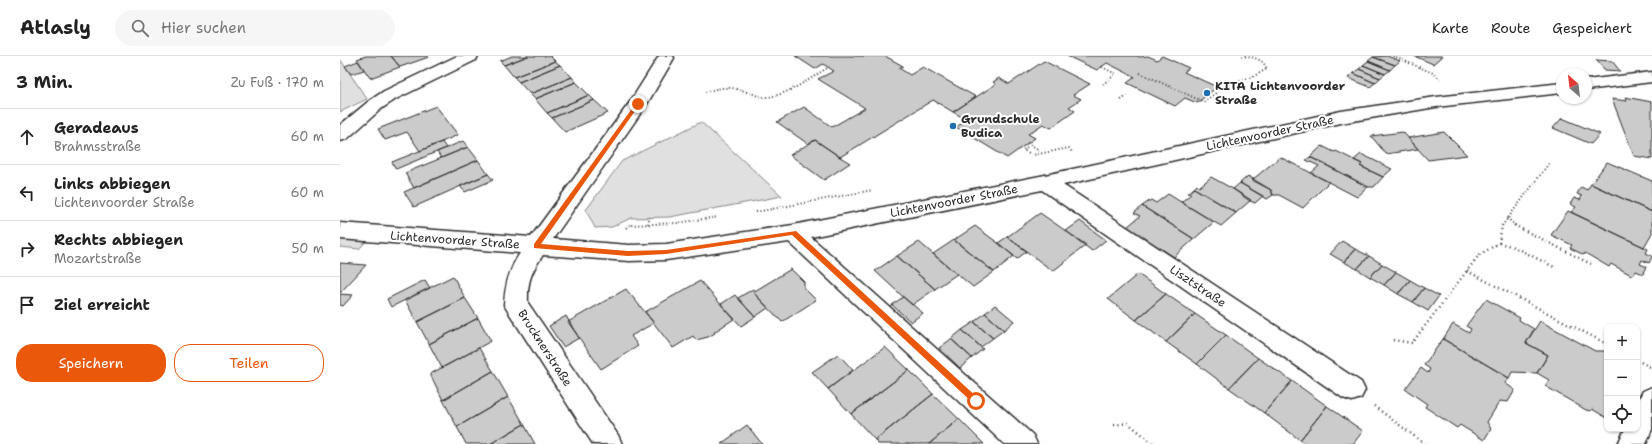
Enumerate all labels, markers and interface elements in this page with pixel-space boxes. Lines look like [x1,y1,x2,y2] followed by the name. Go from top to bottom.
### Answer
[115,10,395,46] search box
[20,15,91,40] text: Atlasly
[129,17,151,39] icon: search
[161,18,246,38] text: Hier suchen
[1432,19,1469,37] text: Karte
[1491,19,1530,37] text: Route
[1552,19,1632,37] text: Gespeichert
[1556,68,1592,104] north arrow
[16,71,73,93] text: 3 Min.
[231,74,324,91] text: Zu Fuß · 170 m
[1215,78,1346,108] place label: KITA Lichtenvoorder Straße
[1202,88,1212,98] marker: KITA Lichtenvoorder Straße
[629,95,647,113] route end
[961,111,1040,141] place label: Grundschule Budica
[1205,112,1335,154] street label: Lichtenvoorder Straße
[54,118,139,138] text: Geradeaus
[948,121,958,131] marker: Grundschule Budica
[16,126,38,148] icon: ahead
[291,128,324,145] text: 60 m
[54,138,141,155] text: Brahmsstraße
[54,174,170,194] text: Links abbiegen
[889,181,1019,221] street label: Lichtenvoorder Straße
[16,182,38,204] icon: left
[291,184,324,201] text: 60 m
[54,194,195,211] text: Lichtenvoorder Straße
[390,227,520,253] street label: Lichtenvoorder Straße
[54,230,183,250] text: Rechts abbiegen
[16,238,38,260] icon: right
[291,240,324,257] text: 50 m
[54,250,142,267] text: Mozartstraße
[1167,261,1230,311] street label: Lisztstraße
[16,294,38,316] icon: arrive
[54,295,150,315] text: Ziel erreicht
[514,307,576,390] street label: Brucknerstraße
[1604,324,1640,432] map controls
[1604,324,1640,360] button: +
[16,344,166,382] button: Speichern
[174,344,324,382] button: Teilen
[1604,360,1640,396] button: −
[967,392,985,410] route start
[1604,396,1640,432] button: locate

